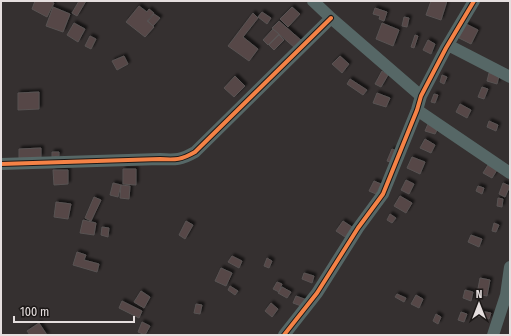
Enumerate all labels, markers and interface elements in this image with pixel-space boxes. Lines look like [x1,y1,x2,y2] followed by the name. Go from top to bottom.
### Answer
[459,284,499,324] north arrow
[476,288,482,301] text: N
[14,298,134,324] scale bar
[20,305,49,319] text: 100 m

